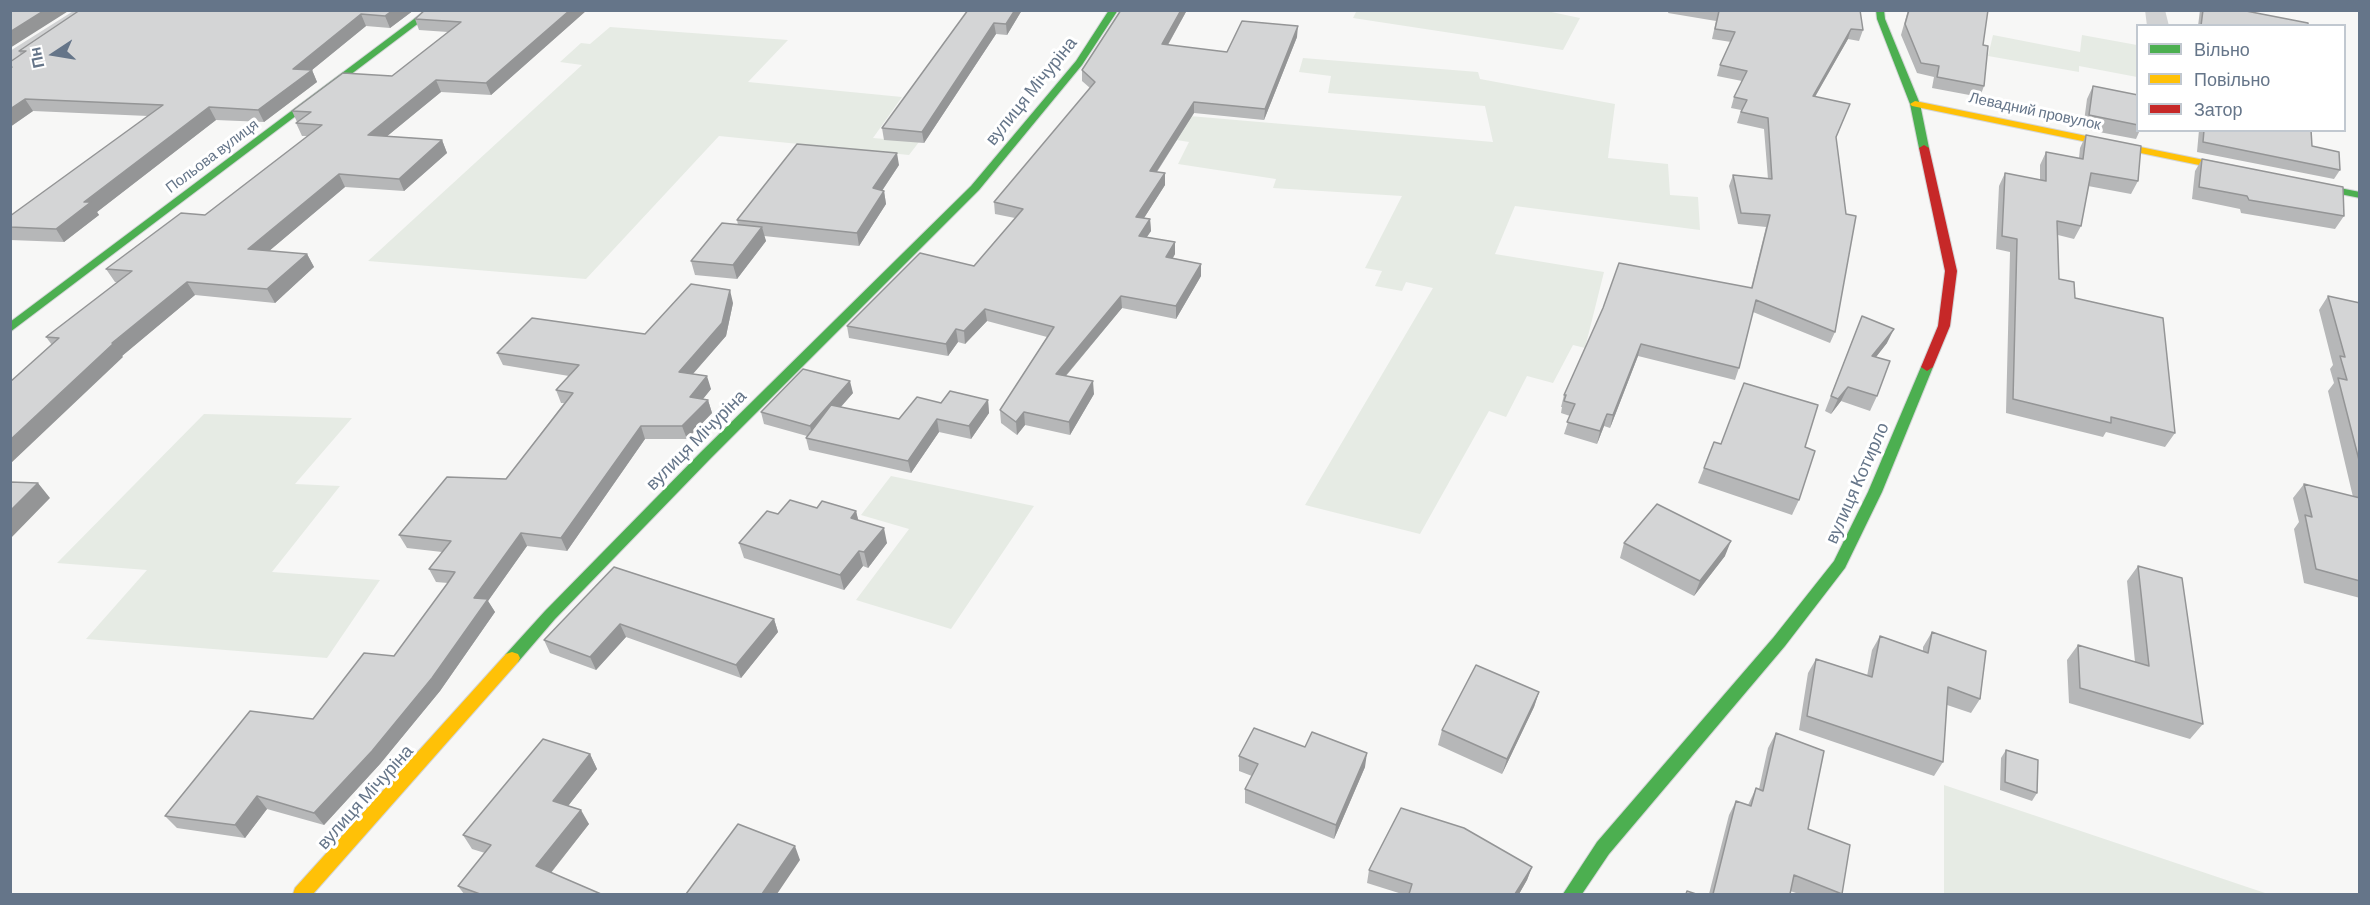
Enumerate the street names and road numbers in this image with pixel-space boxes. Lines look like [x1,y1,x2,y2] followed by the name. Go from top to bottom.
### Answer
[981,32,1081,150] street label: вулиця Мічуріна
[1967,88,2103,134] street label: Левадний провулок
[162,115,262,197] street label: Польова вулиця
[641,385,751,495] street label: вулиця Мічуріна
[1821,419,1893,547] street label: вулиця Котирло
[312,740,418,854] street label: вулиця Мічуріна

